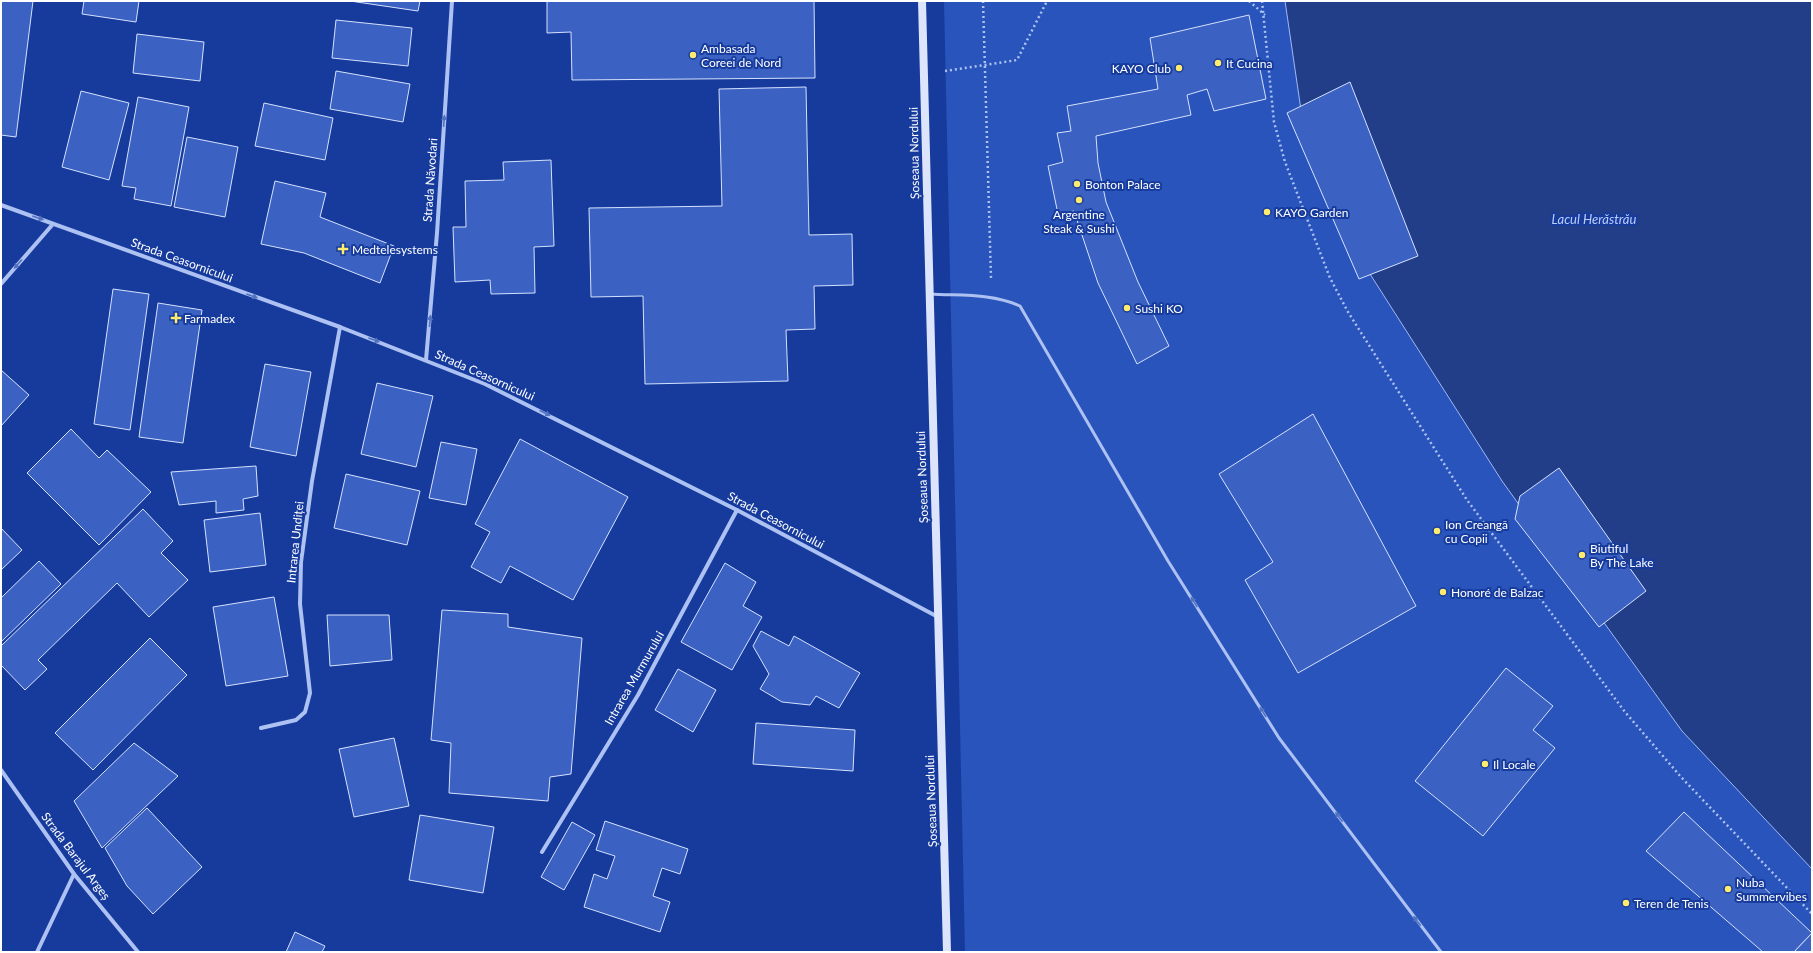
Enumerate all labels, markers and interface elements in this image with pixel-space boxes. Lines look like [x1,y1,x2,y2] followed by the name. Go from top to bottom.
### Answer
[701,41,781,70] place label: Ambasada Coreei de Nord
[688,50,698,60] marker: Ambasada Coreei de Nord
[1226,56,1272,71] place label: It Cucina
[1213,58,1223,68] marker: It Cucina
[1112,61,1171,76] place label: KAYO Club
[1174,63,1184,73] marker: KAYO Club
[906,107,922,199] street label: Șoseaua Nordului
[441,115,448,127] one-way arrow
[420,137,440,222] street label: Strada Năvodari
[1085,177,1161,192] place label: Bonton Palace
[1072,179,1082,189] marker: Bonton Palace
[1074,195,1084,205] marker: Argentine Steak & Sushi
[1275,205,1349,220] place label: KAYO Garden
[1043,207,1115,236] place label: Argentine Steak & Sushi
[1262,207,1272,217] marker: KAYO Garden
[1552,211,1637,227] water label: Lacul Herăstrău
[32,216,44,222] one-way arrow
[129,235,235,285] street label: Strada Ceasornicului
[352,242,438,257] place label: Medtelesystems
[337,243,349,255] marker: Medtelesystems
[14,259,23,269] one-way arrow
[247,293,259,299] one-way arrow
[1135,301,1183,316] place label: Sushi KO
[1122,303,1132,313] marker: Sushi KO
[184,311,235,326] place label: Farmadex
[171,313,181,323] marker: Farmadex
[426,315,433,327] one-way arrow
[369,338,381,344] one-way arrow
[433,346,537,404] street label: Strada Ceasornicului
[540,410,551,416] one-way arrow
[913,431,931,523] street label: Șoseaua Nordului
[725,488,827,552] street label: Strada Ceasornicului
[283,500,307,584] street label: Intrarea Undiței
[1445,517,1508,546] place label: Ion Creangă cu Copii
[1432,526,1442,536] marker: Ion Creangă cu Copii
[1590,541,1654,570] place label: Biutiful By The Lake
[1577,550,1587,560] marker: Biutiful By The Lake
[1451,585,1544,600] place label: Honoré de Balzac
[1438,587,1448,597] marker: Honoré de Balzac
[1190,596,1197,608] one-way arrow
[601,628,667,728] street label: Intrarea Murmurului
[1259,706,1266,718] one-way arrow
[922,755,940,847] street label: Șoseaua Nordului
[1493,757,1536,772] place label: Il Locale
[1480,759,1490,769] marker: Il Locale
[38,809,114,903] street label: Strada Barajul Argeș
[1335,812,1343,823] one-way arrow
[1736,875,1807,904] place label: Nuba Summervibes
[1723,884,1733,894] marker: Nuba Summervibes
[1634,896,1709,911] place label: Teren de Tenis
[1621,898,1631,908] marker: Teren de Tenis
[1413,915,1422,926] one-way arrow

